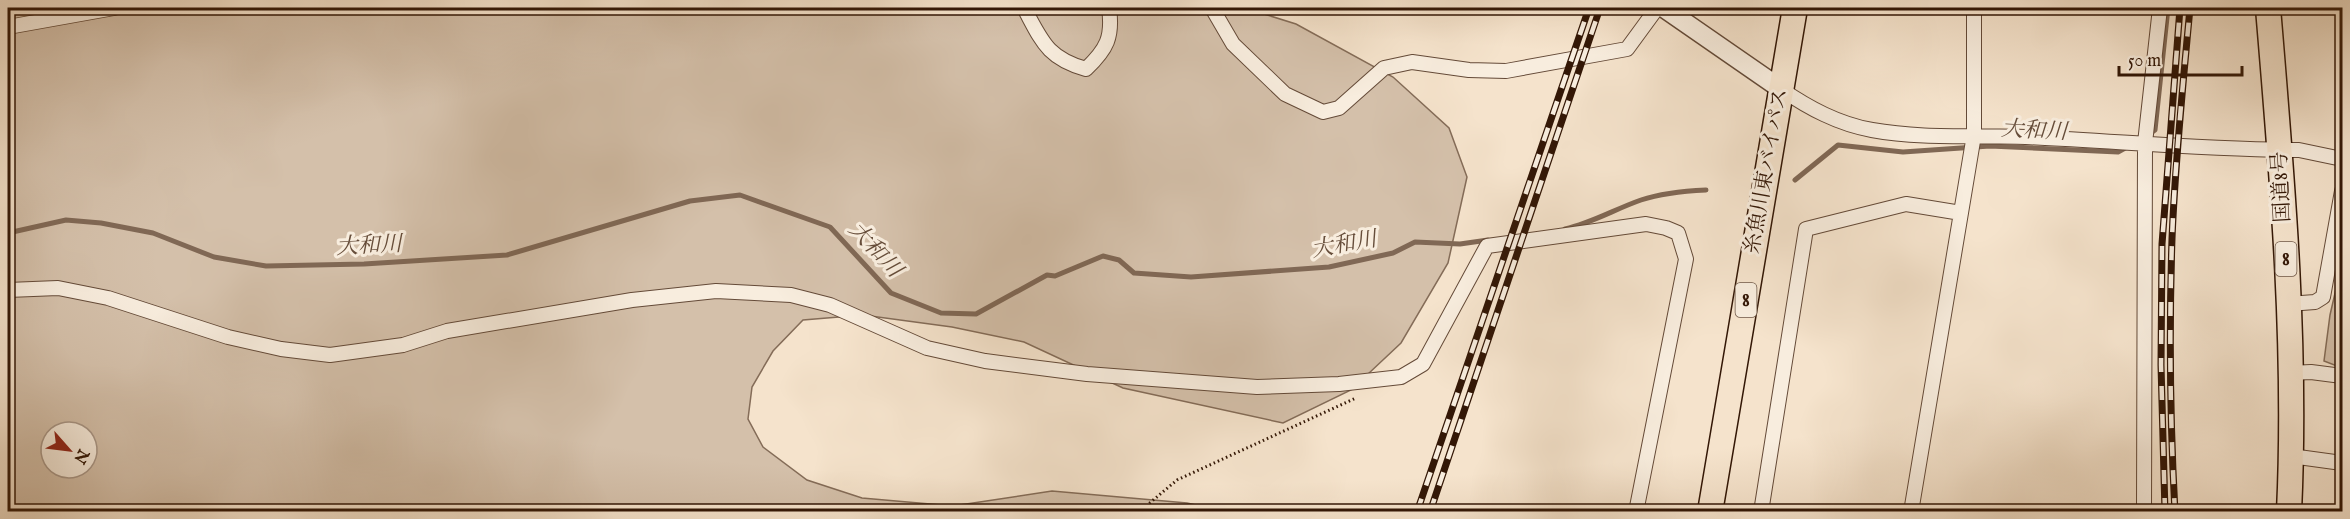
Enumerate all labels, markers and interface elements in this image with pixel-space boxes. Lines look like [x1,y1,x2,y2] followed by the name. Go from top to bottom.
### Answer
[2119,39,2242,77] scale bar
[2128,50,2161,73] text: 50 m
[1739,86,1795,256] street label: 糸魚川東バイパス
[2000,115,2070,147] water label: 大和川
[2267,151,2297,223] street label: 国道8号
[842,216,909,285] water label: 大和川
[1309,225,1381,265] water label: 大和川
[335,230,405,262] water label: 大和川
[2276,242,2296,276] road number: 8
[1736,283,1756,317] road number: 8
[39,420,99,480] north arrow
[68,444,93,467] text: N

